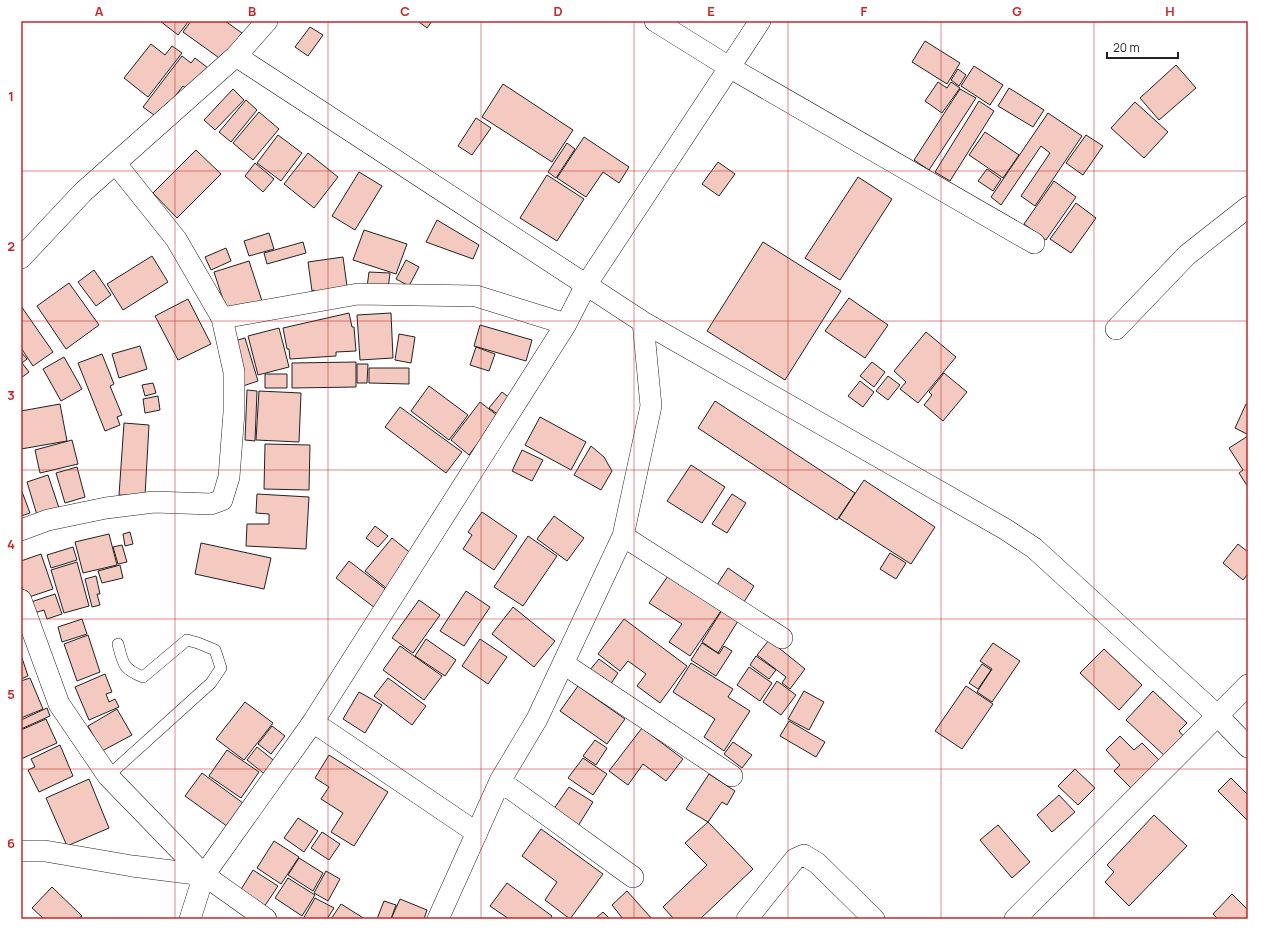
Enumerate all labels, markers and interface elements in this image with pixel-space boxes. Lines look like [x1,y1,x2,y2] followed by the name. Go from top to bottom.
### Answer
[95,2,104,20] text: A
[248,2,256,20] text: B
[400,2,410,20] text: C
[553,2,563,20] text: D
[707,2,715,20] text: E
[861,2,868,20] text: F
[1012,2,1022,20] text: G
[1165,2,1175,20] text: H
[1107,34,1178,60] scale bar
[1113,39,1140,56] text: 20 m
[8,87,14,105] text: 1
[7,237,15,255] text: 2
[7,386,15,404] text: 3
[7,535,15,553] text: 4
[7,685,15,703] text: 5
[7,834,15,852] text: 6

